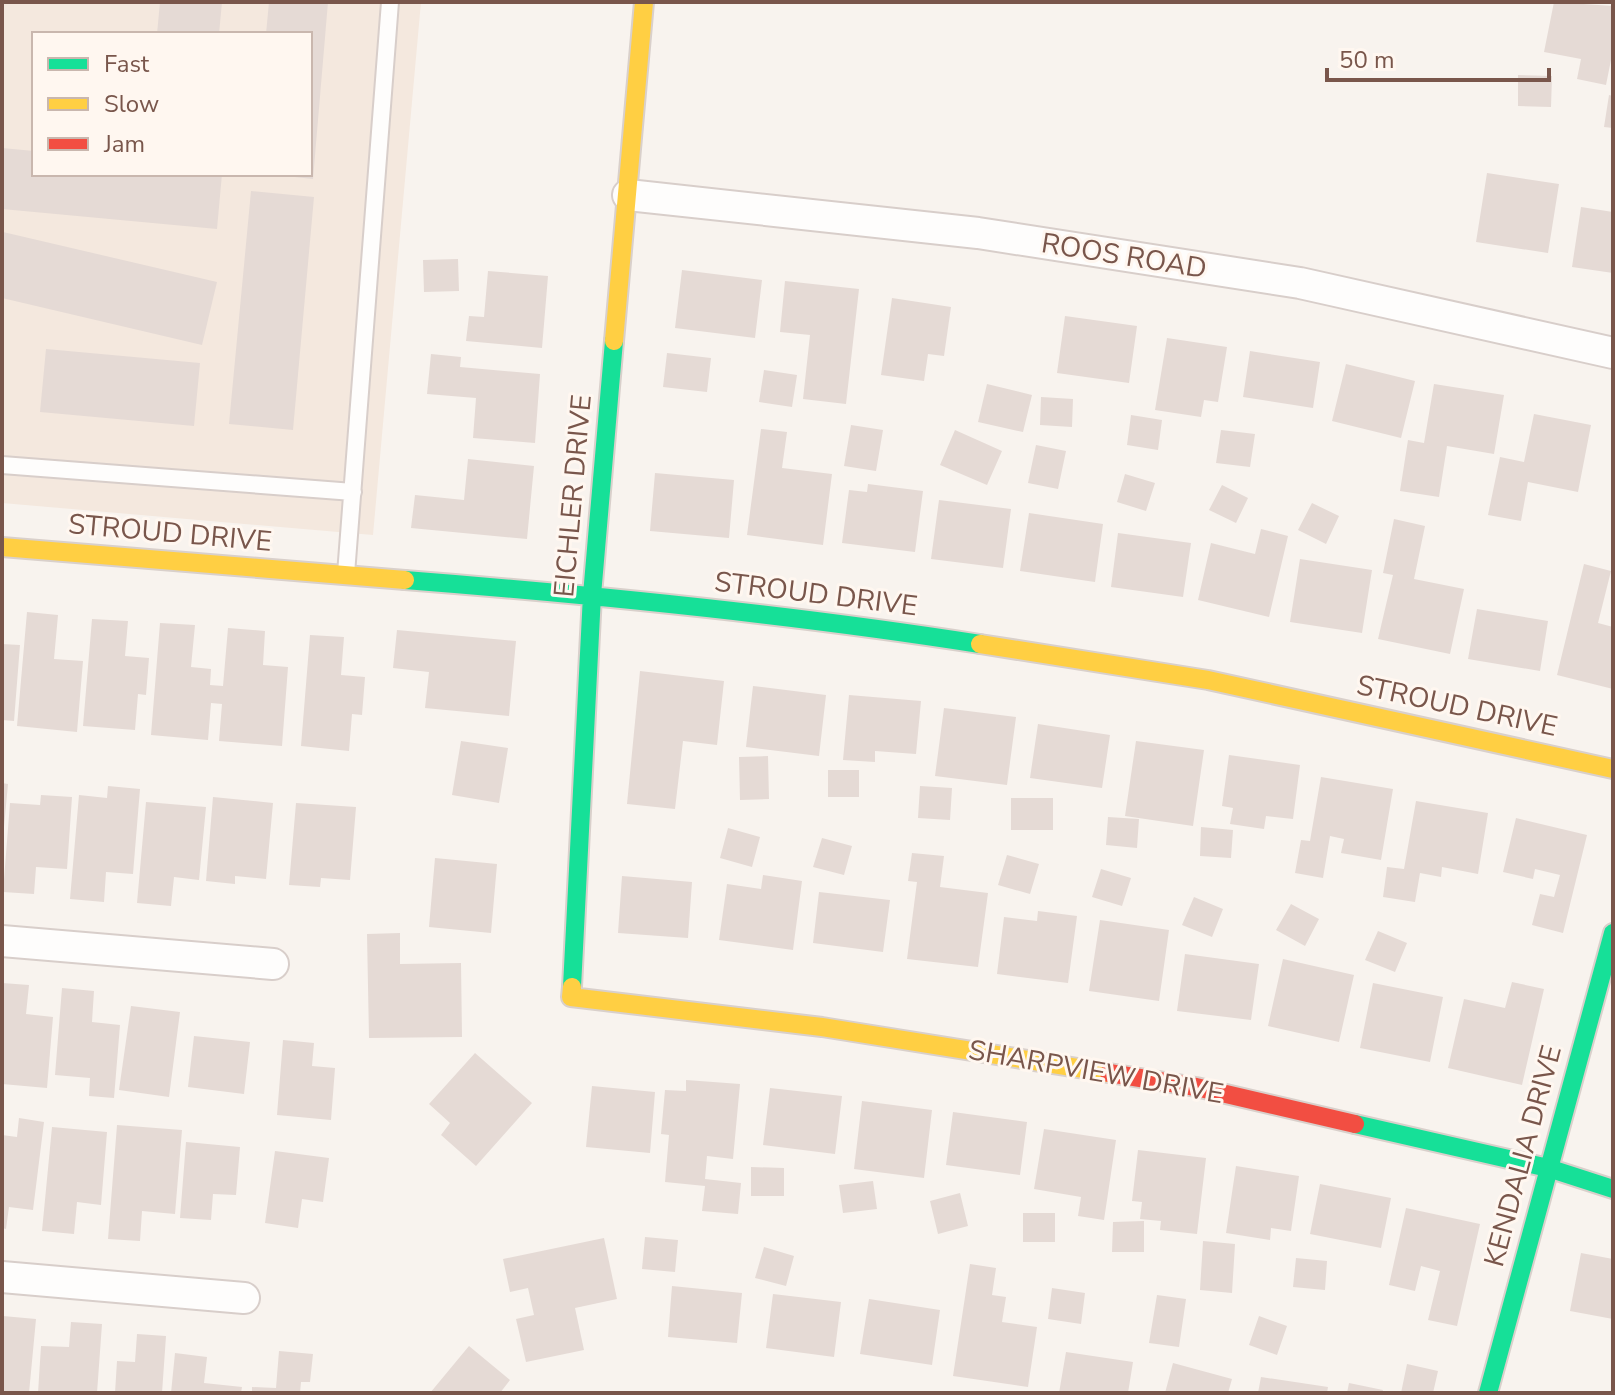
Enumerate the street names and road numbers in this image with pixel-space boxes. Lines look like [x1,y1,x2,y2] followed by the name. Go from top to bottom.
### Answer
[1039,224,1209,288] street label: ROOS ROAD
[545,393,601,599] street label: EICHLER DRIVE
[67,505,273,561] street label: STROUD DRIVE
[712,563,920,625] street label: STROUD DRIVE
[1353,666,1561,746] street label: STROUD DRIVE
[966,1031,1226,1113] street label: SHARPVIEW DRIVE
[1475,1041,1571,1271] street label: KENDALIA DRIVE

